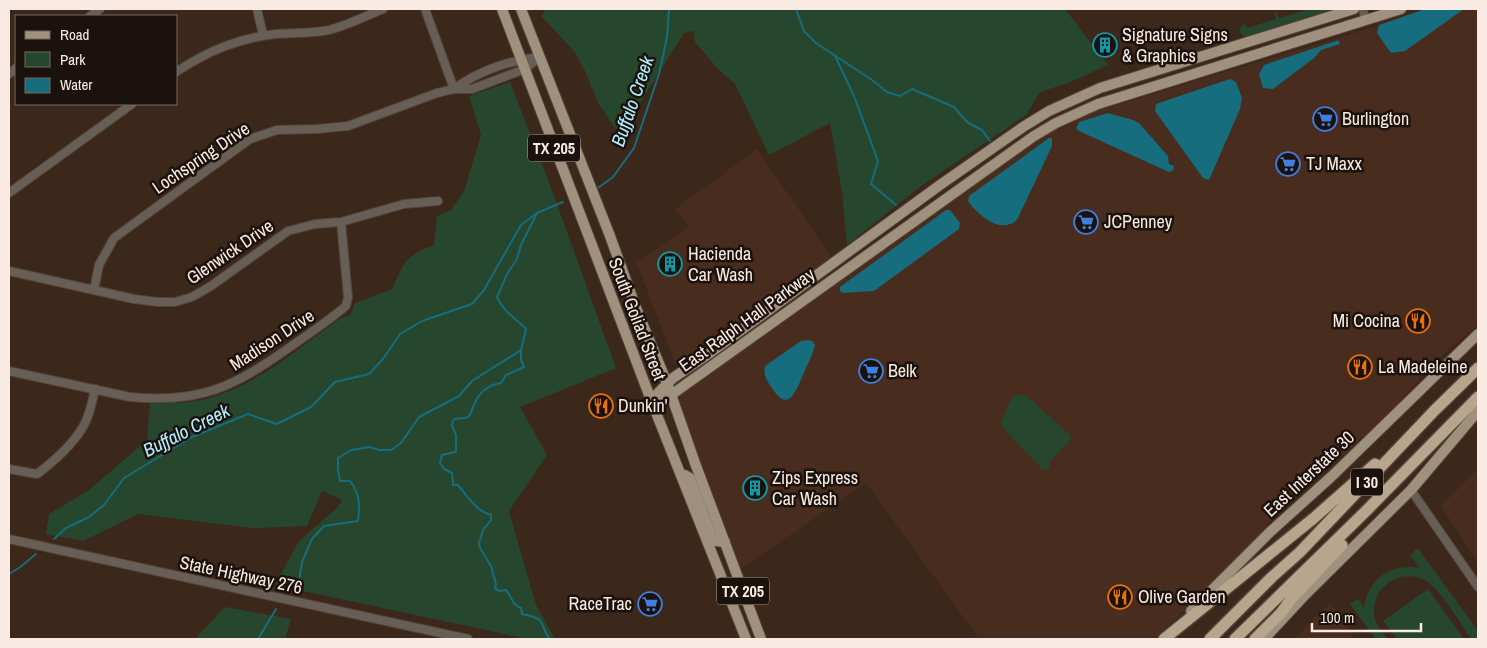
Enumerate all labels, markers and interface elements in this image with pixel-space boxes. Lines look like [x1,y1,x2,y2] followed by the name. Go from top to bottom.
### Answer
[15,15,178,105] legend
[1122,22,1228,68] place label: Signature Signs & Graphics
[60,24,89,45] text: Road
[1092,32,1118,58] building icon: Signature Signs & Graphics
[60,49,86,70] text: Park
[604,51,660,150] water label: Buffalo Creek
[60,74,92,95] text: Water
[1312,106,1338,132] supermarket icon: Burlington
[1342,106,1409,131] place label: Burlington
[147,116,254,199] street label: Lochspring Drive
[528,134,580,162] road number: TX 205
[1275,151,1301,177] supermarket icon: TJ Maxx
[1306,151,1362,176] place label: TJ Maxx
[1073,209,1099,235] supermarket icon: JCPenney
[1104,209,1173,234] place label: JCPenney
[181,213,278,290] street label: Glenwick Drive
[688,241,753,287] place label: Hacienda Car Wash
[657,251,683,277] building icon: Hacienda Car Wash
[603,254,672,384] street label: South Goliad Street
[674,261,820,377] street label: East Ralph Hall Parkway
[225,303,319,376] street label: Madison Drive
[1333,308,1400,333] place label: Mi Cocina
[1405,308,1431,334] restaurant icon: Mi Cocina
[1347,354,1373,380] restaurant icon: La Madeleine
[1378,354,1467,379] place label: La Madeleine
[858,358,884,384] supermarket icon: Belk
[888,358,917,383] place label: Belk
[588,393,614,419] restaurant icon: Dunkin'
[618,393,668,418] place label: Dunkin'
[138,397,235,463] water label: Buffalo Creek
[1258,425,1359,522] street label: East Interstate 30
[772,465,858,511] place label: Zips Express Car Wash
[1351,468,1383,496] road number: I 30
[742,475,768,501] building icon: Zips Express Car Wash
[178,549,305,600] street label: State Highway 276
[717,578,769,604] road number: TX 205
[1107,584,1133,610] restaurant icon: Olive Garden
[1138,584,1226,609] place label: Olive Garden
[569,591,632,616] place label: RaceTrac
[637,591,663,617] supermarket icon: RaceTrac
[1312,600,1421,632] scale bar
[1320,607,1354,628] text: 100 m

